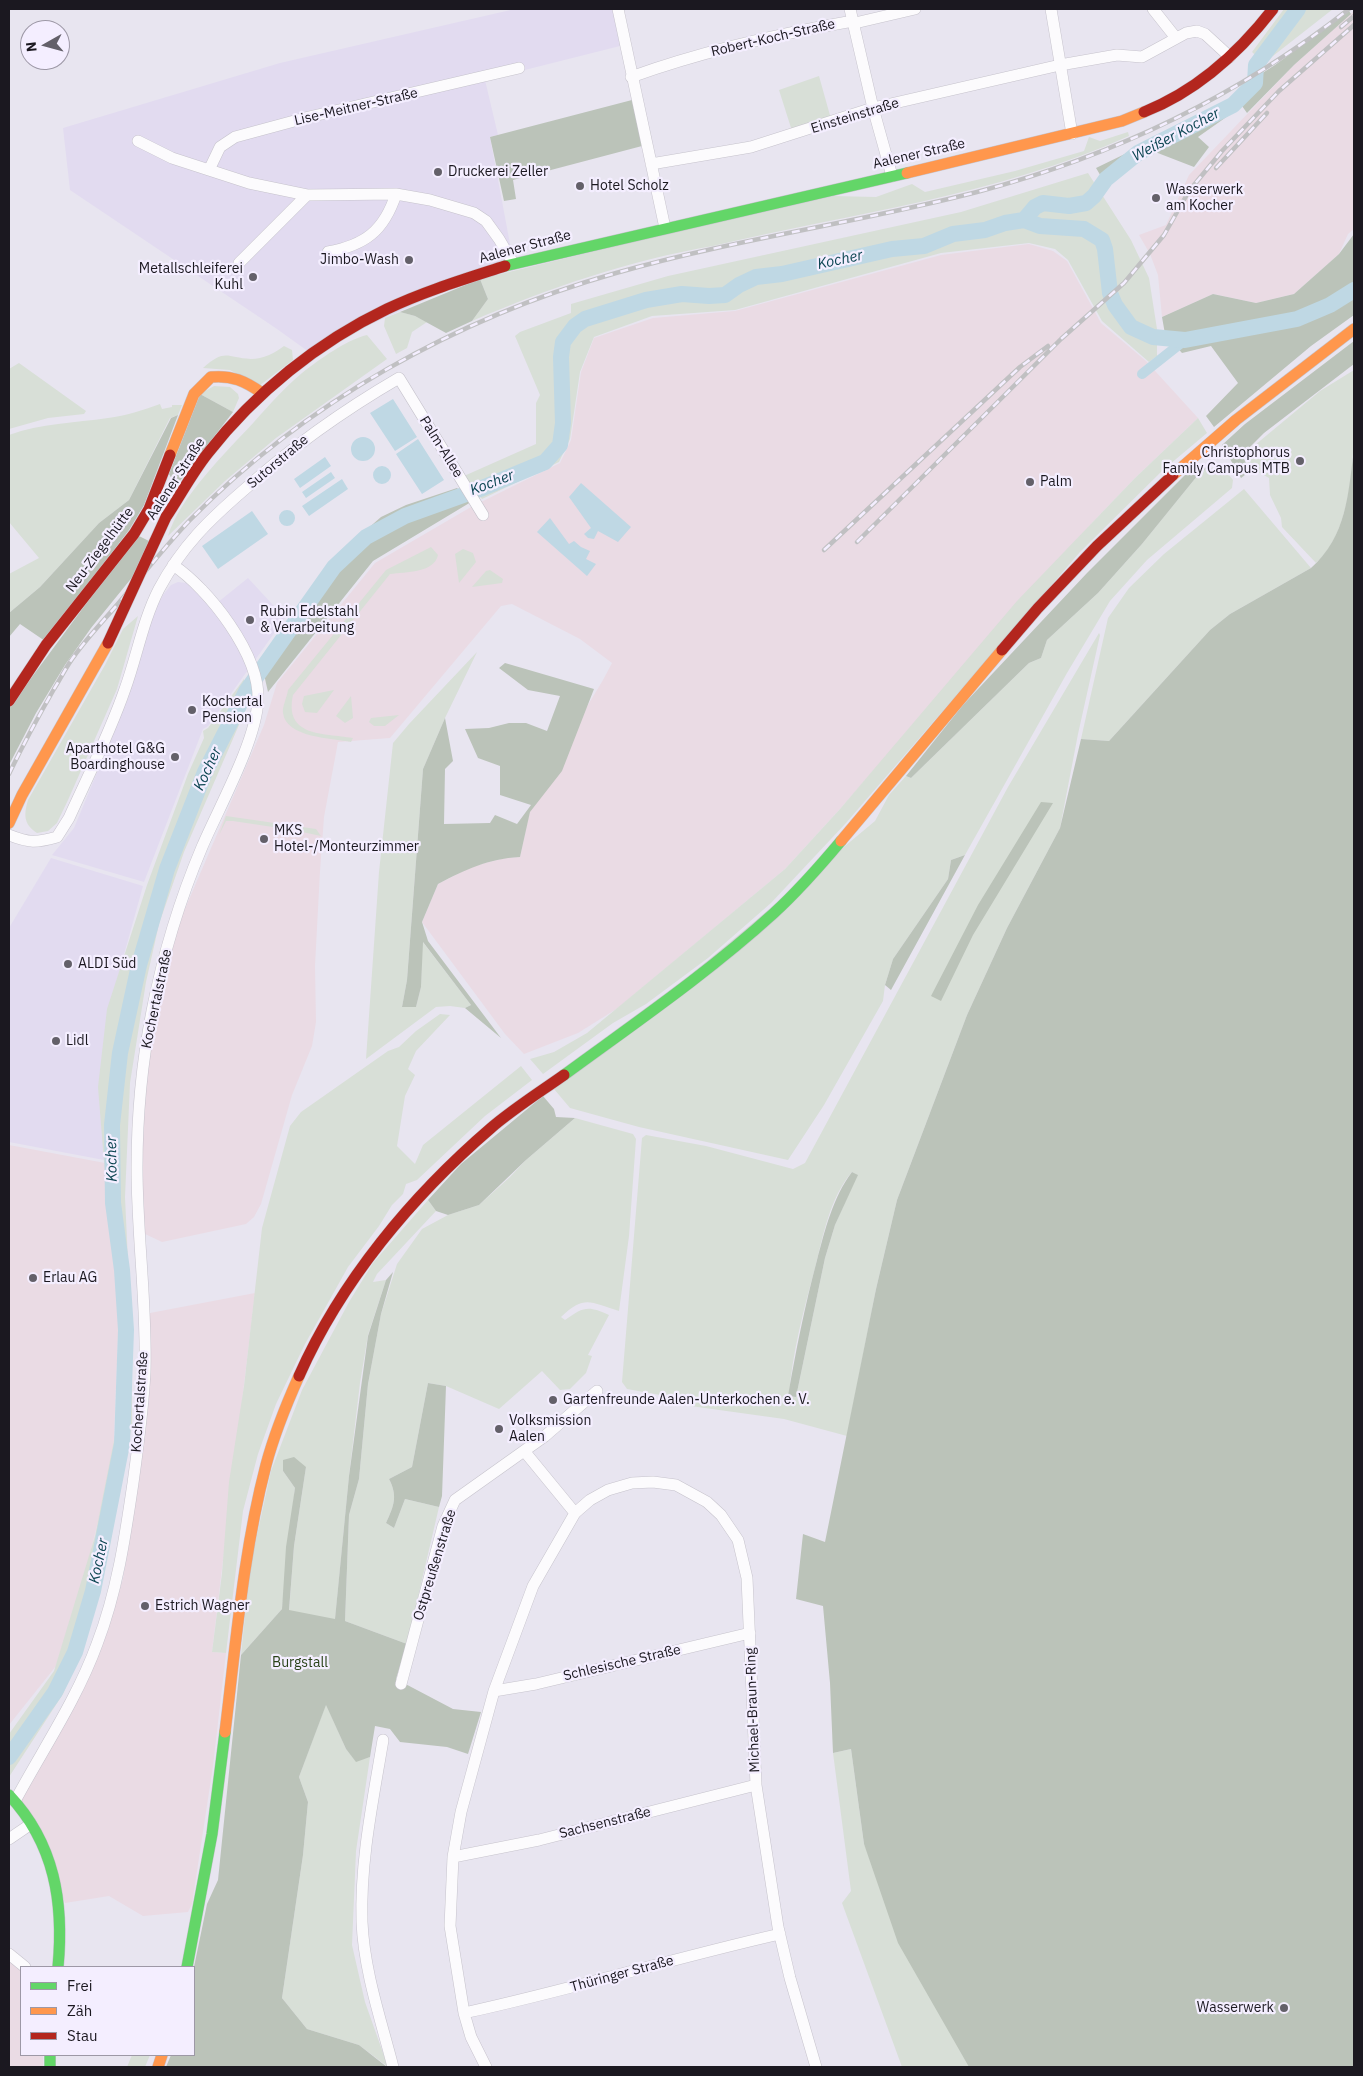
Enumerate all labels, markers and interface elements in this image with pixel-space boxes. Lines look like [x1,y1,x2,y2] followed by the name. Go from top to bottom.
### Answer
[709,16,837,60] street label: Robert-Koch-Straße
[20,20,70,70] north arrow
[22,41,41,53] text: N
[293,85,419,129] street label: Lise-Meitner-Straße
[809,95,901,137] street label: Einsteinstraße
[1129,104,1223,166] water label: Weißer Kocher
[871,135,967,173] street label: Aalener Straße
[448,164,548,180] place label: Druckerei Zeller
[432,166,444,178] marker: Druckerei Zeller
[590,178,669,194] place label: Hotel Scholz
[574,180,586,192] marker: Hotel Scholz
[1166,182,1243,214] place label: Wasserwerk am Kocher
[1150,192,1162,204] marker: Wasserwerk am Kocher
[477,227,573,267] street label: Aalener Straße
[816,246,864,274] water label: Kocher
[320,252,399,268] place label: Jimbo-Wash
[403,254,415,266] marker: Jimbo-Wash
[139,261,243,294] place label: Metallschleiferei Kuhl
[247,271,259,283] marker: Metallschleiferei Kuhl
[416,413,466,481] street label: Palm-Allee
[244,432,312,492] street label: Sutorstraße
[143,435,209,523] street label: Aalener Straße
[1162,445,1290,478] place label: Christophorus Family Campus MTB
[1294,455,1306,467] marker: Christophorus Family Campus MTB
[467,466,517,500] water label: Kocher
[1040,474,1072,490] place label: Palm
[1024,476,1036,488] marker: Palm
[63,504,137,596] street label: Neu-Ziegelhütte
[260,604,358,636] place label: Rubin Edelstahl & Verarbeitung
[244,614,256,626] marker: Rubin Edelstahl & Verarbeitung
[202,694,262,726] place label: Kochertal Pension
[186,704,198,716] marker: Kochertal Pension
[66,741,165,774] place label: Aparthotel G&G Boardinghouse
[190,744,226,794] water label: Kocher
[169,751,181,763] marker: Aparthotel G&G Boardinghouse
[274,823,419,856] place label: MKS Hotel-/Monteurzimmer
[258,833,270,845] marker: MKS Hotel-/Monteurzimmer
[138,948,176,1050] street label: Kochertalstraße
[78,956,136,972] place label: ALDI Süd
[62,958,74,970] marker: ALDI Süd
[66,1033,88,1049] place label: Lidl
[50,1035,62,1047] marker: Lidl
[103,1136,121,1182] water label: Kocher
[43,1270,97,1286] place label: Erlau AG
[27,1272,39,1284] marker: Erlau AG
[128,1351,152,1453] street label: Kochertalstraße
[563,1392,810,1408] place label: Gartenfreunde Aalen-Unterkochen e. V.
[547,1394,559,1406] marker: Gartenfreunde Aalen-Unterkochen e. V.
[509,1413,591,1445] place label: Volksmission Aalen
[493,1423,505,1435] marker: Volksmission Aalen
[410,1507,460,1623] street label: Ostpreußenstraße
[85,1537,113,1585] water label: Kocher
[155,1598,250,1614] place label: Estrich Wagner
[139,1600,151,1612] marker: Estrich Wagner
[562,1641,682,1685] street label: Schlesische Straße
[742,1647,764,1773] street label: Michael-Braun-Ring
[272,1655,328,1671] park label: Burgstall
[557,1803,653,1843] street label: Sachsenstraße
[569,1952,675,1996] street label: Thüringer Straße
[20,1966,195,2056] legend
[67,1976,93,1995] text: Frei
[1197,2000,1274,2016] place label: Wasserwerk
[67,2001,92,2020] text: Zäh
[1278,2002,1290,2014] marker: Wasserwerk
[67,2026,98,2045] text: Stau

